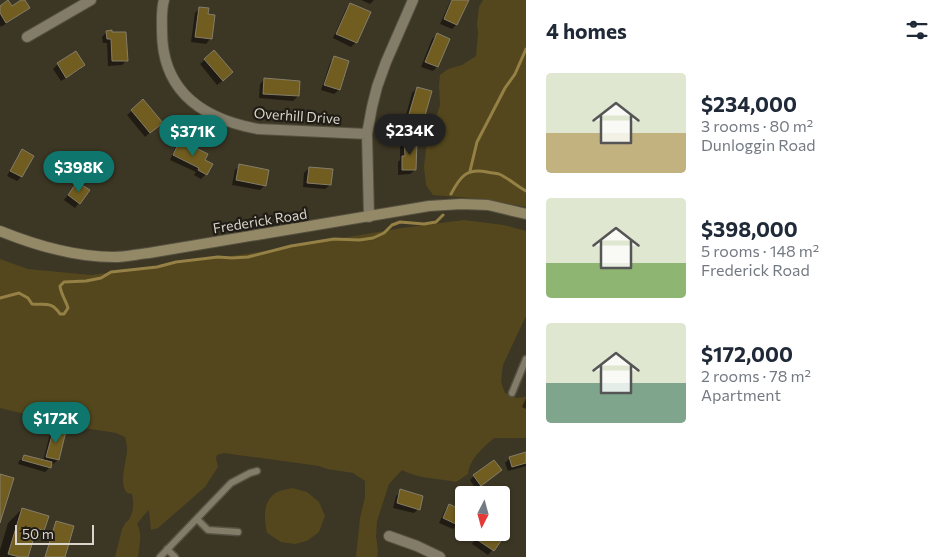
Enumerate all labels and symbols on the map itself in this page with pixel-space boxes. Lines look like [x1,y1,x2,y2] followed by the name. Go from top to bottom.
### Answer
[253,104,341,127] street label: Overhill Drive
[158,114,228,157] pin: $371K
[375,114,445,156] pin: $234K
[44,150,114,193] pin: $398K
[212,205,308,236] street label: Frederick Road
[21,402,91,444] pin: $172K
[455,486,510,541] north arrow
[15,522,94,545] scale bar

